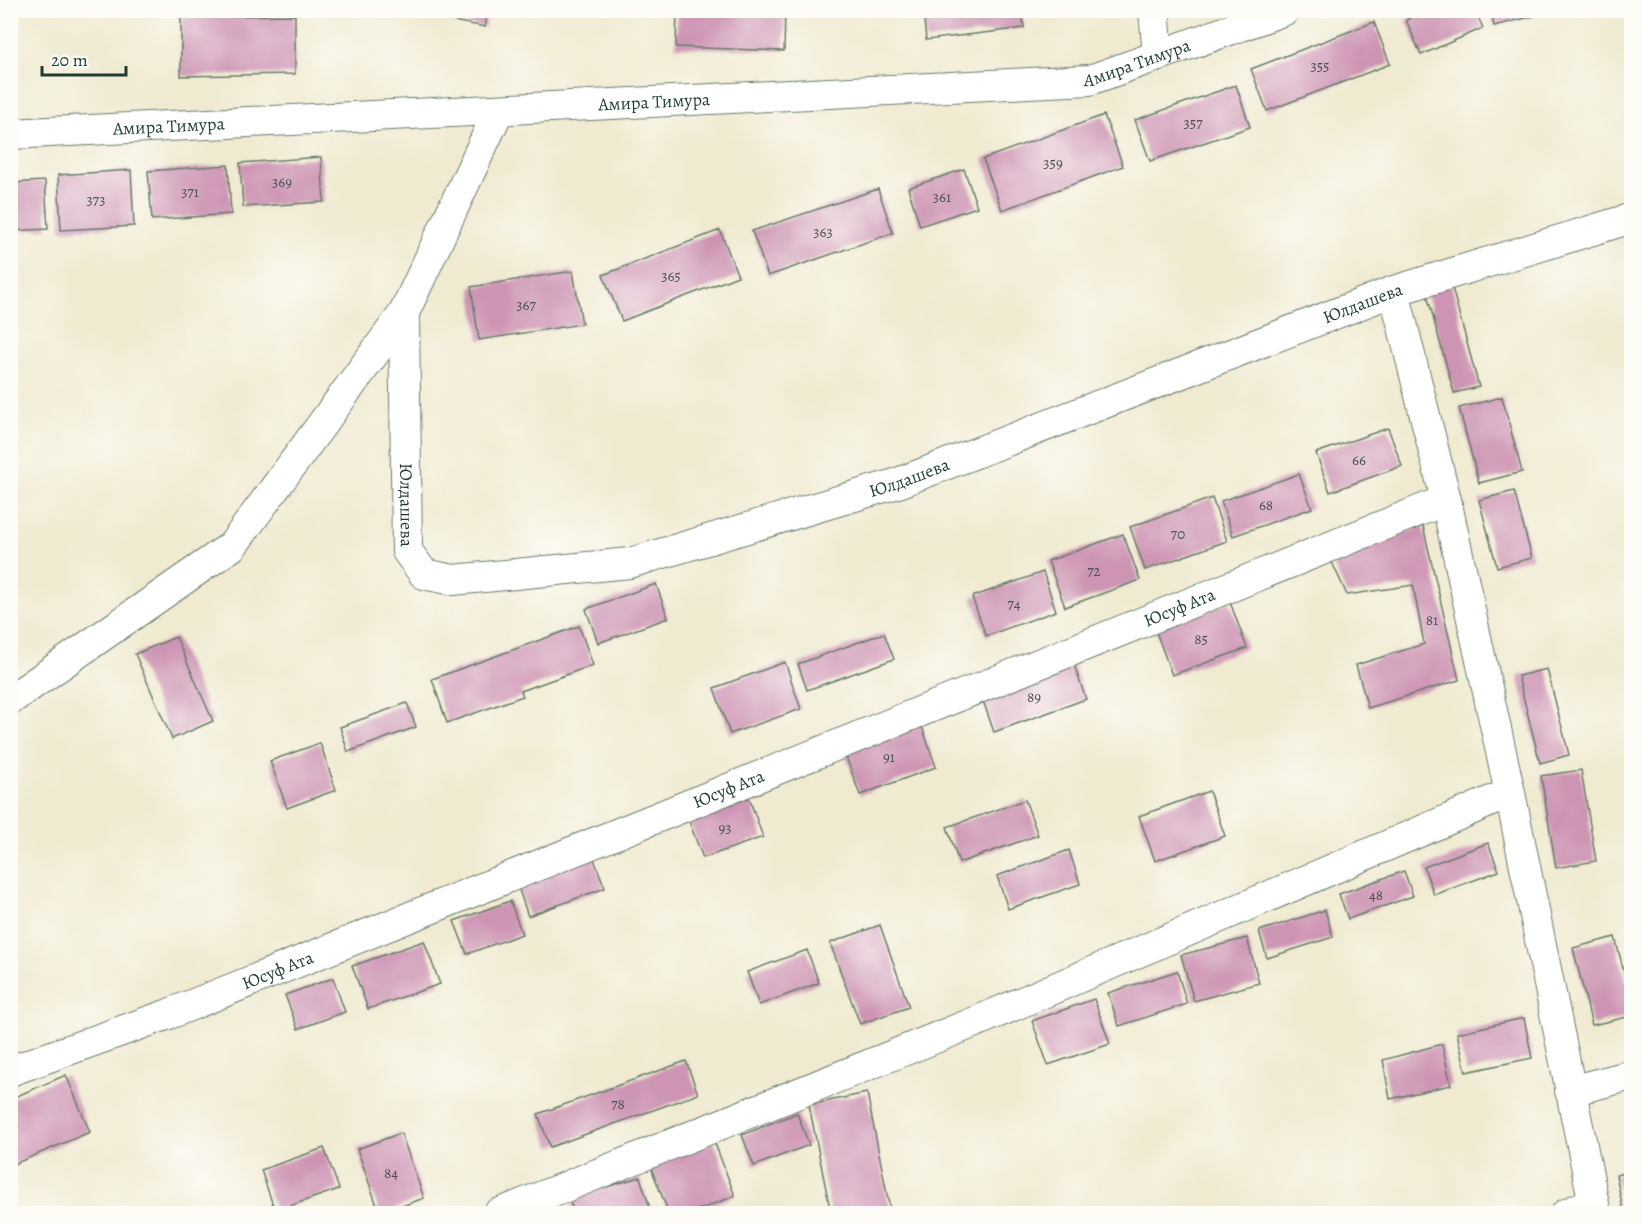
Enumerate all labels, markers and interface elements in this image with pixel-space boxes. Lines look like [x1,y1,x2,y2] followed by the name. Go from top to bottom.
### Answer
[1082,33,1194,92] street label: Амира Тимура
[42,39,126,77] scale bar
[51,48,88,72] text: 20 m
[1310,56,1330,76] house number: 355
[597,87,711,117] street label: Амира Тимура
[111,111,226,141] street label: Амира Тимура
[1184,113,1203,133] house number: 357
[1043,153,1063,173] house number: 359
[272,172,292,192] house number: 369
[181,182,199,202] house number: 371
[933,187,951,207] house number: 361
[87,190,105,210] house number: 373
[813,222,833,242] house number: 363
[661,266,681,286] house number: 365
[1319,277,1406,329] street label: Юлдашева
[516,295,536,315] house number: 367
[1352,450,1366,470] house number: 66
[866,452,954,503] street label: Юлдашева
[394,463,419,548] street label: Юлдашева
[1259,495,1273,515] house number: 68
[1171,524,1185,544] house number: 70
[1087,561,1101,581] house number: 72
[1140,582,1219,632] street label: Юсуф Ата
[1007,594,1021,614] house number: 74
[1426,610,1438,630] house number: 81
[1194,629,1208,649] house number: 85
[1027,687,1041,707] house number: 89
[883,747,895,767] house number: 91
[689,763,768,814] street label: Юсуф Ата
[718,818,732,838] house number: 93
[1369,885,1383,905] house number: 48
[238,945,318,995] street label: Юсуф Ата
[611,1094,625,1114] house number: 78
[384,1163,398,1183] house number: 84

